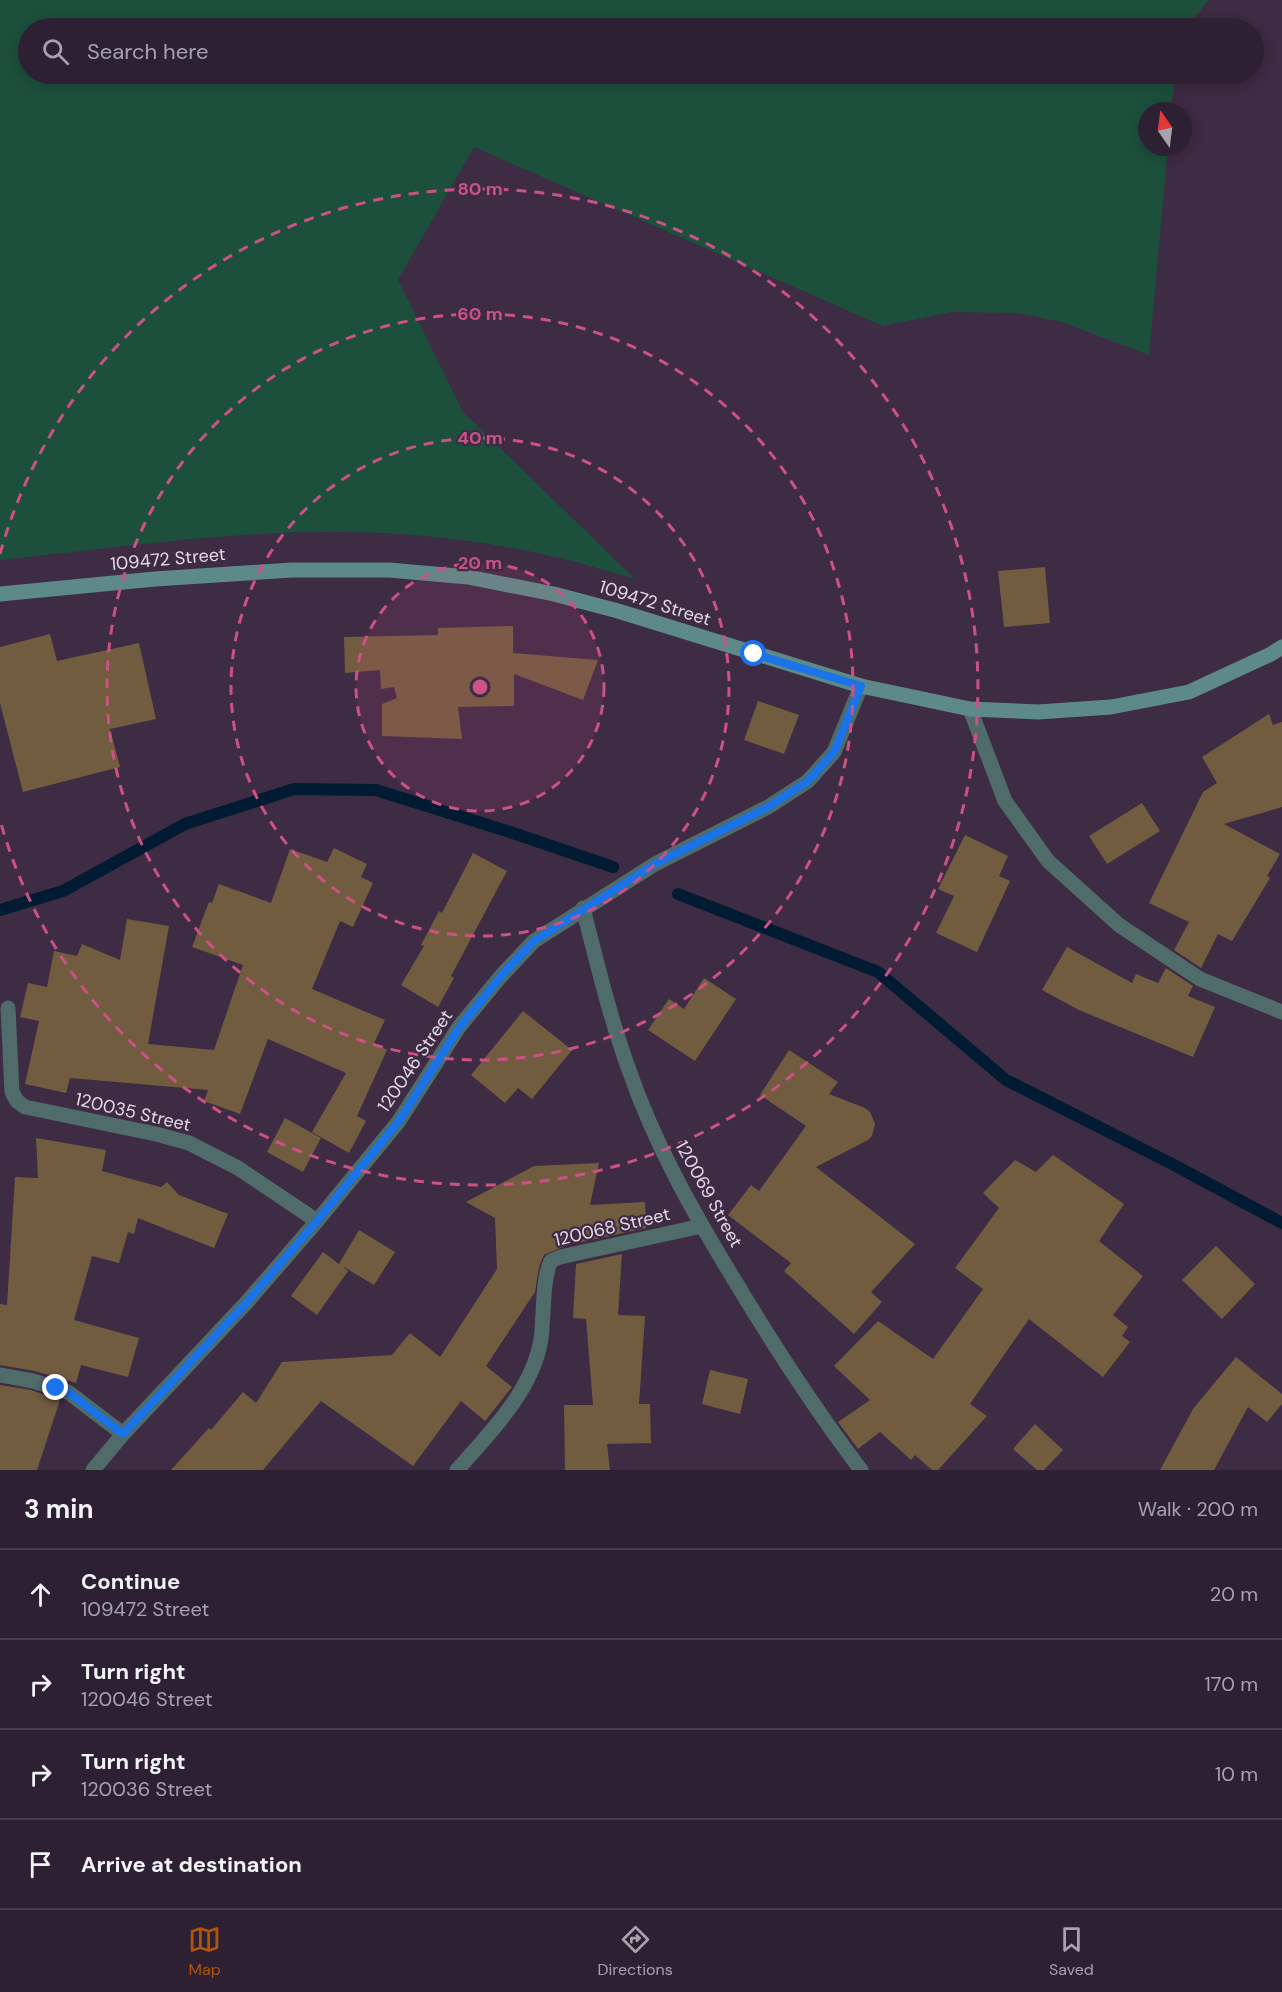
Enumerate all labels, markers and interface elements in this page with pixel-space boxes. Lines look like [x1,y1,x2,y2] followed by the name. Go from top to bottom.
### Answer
[18,18,1264,84] search box
[39,35,72,68] icon: search
[87,37,208,66] text: Search here
[1138,102,1192,156] north arrow
[457,177,503,201] text: 80 m
[457,302,503,326] text: 60 m
[457,426,503,450] text: 40 m
[109,542,227,576] street label: 109472 Street
[458,551,502,575] text: 20 m
[596,575,714,631] street label: 109472 Street
[740,640,766,666] route start
[470,677,490,697] centre of rings
[372,1005,458,1117] street label: 120046 Street
[73,1087,193,1137] street label: 120035 Street
[670,1136,748,1252] street label: 120069 Street
[552,1202,672,1252] street label: 120068 Street
[42,1374,68,1400] route end
[24,1492,93,1526] text: 3 min
[1138,1496,1258,1522] text: Walk · 200 m
[81,1567,180,1596] text: Continue
[24,1578,57,1611] icon: ahead
[1210,1581,1258,1607] text: 20 m
[81,1596,209,1622] text: 109472 Street
[81,1657,186,1686] text: Turn right
[24,1668,57,1701] icon: right
[1205,1671,1258,1697] text: 170 m
[81,1686,213,1712] text: 120046 Street
[81,1747,186,1776] text: Turn right
[24,1758,57,1791] icon: right
[1215,1761,1258,1787] text: 10 m
[81,1776,212,1802] text: 120036 Street
[24,1848,57,1881] icon: arrive
[81,1850,302,1879] text: Arrive at destination
[188,1923,221,1980] tab: Map
[597,1923,673,1980] tab: Directions
[1049,1923,1094,1980] tab: Saved

